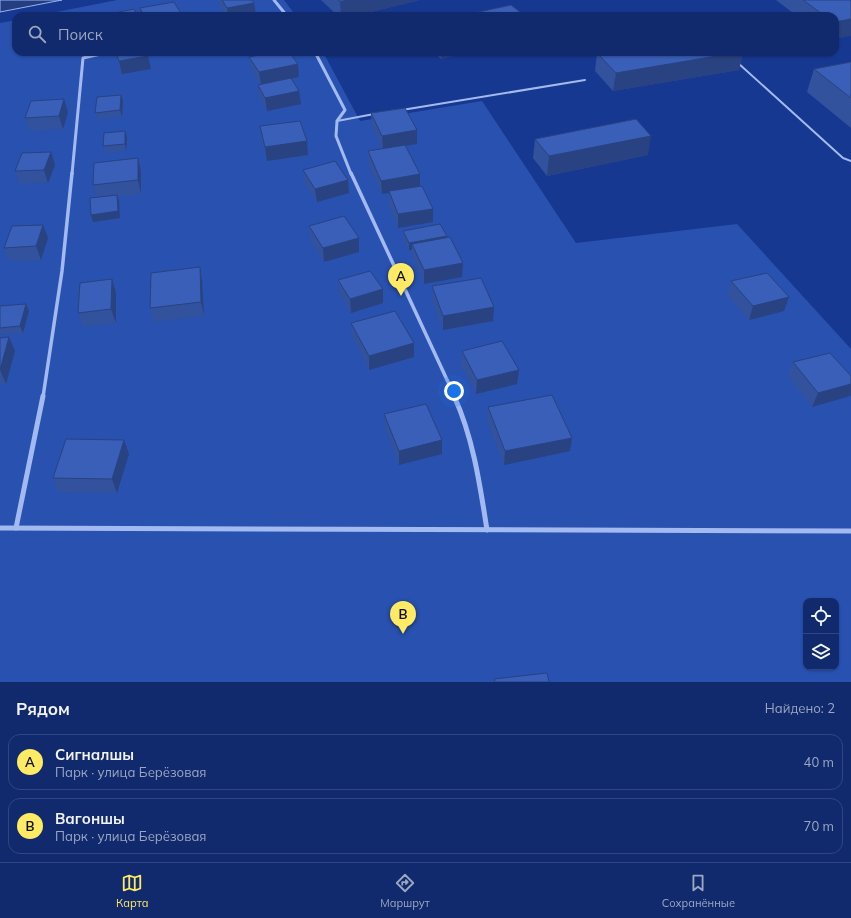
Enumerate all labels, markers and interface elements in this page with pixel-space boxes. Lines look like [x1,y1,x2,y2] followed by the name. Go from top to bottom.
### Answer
[12,12,839,56] search box
[26,23,48,45] icon: search
[58,25,103,44] text: Поиск
[388,263,414,296] pin: A
[444,381,464,401] your location
[803,598,839,670] map controls
[803,598,839,634] button: locate
[390,601,416,634] pin: B
[803,634,839,670] button: layers
[16,698,70,719] text: Рядом
[765,700,835,716] text: Найдено: 2
[55,745,134,764] text: Сигналшы
[25,754,35,770] text: A
[804,754,834,770] text: 40 m
[55,764,206,780] text: Парк · улица Берёзовая
[55,809,125,828] text: Вагоншы
[26,818,34,834] text: B
[804,818,834,834] text: 70 m
[55,828,206,844] text: Парк · улица Берёзовая
[116,872,148,910] tab: Карта
[380,872,430,910] tab: Маршрут
[662,872,735,910] tab: Сохранённые

